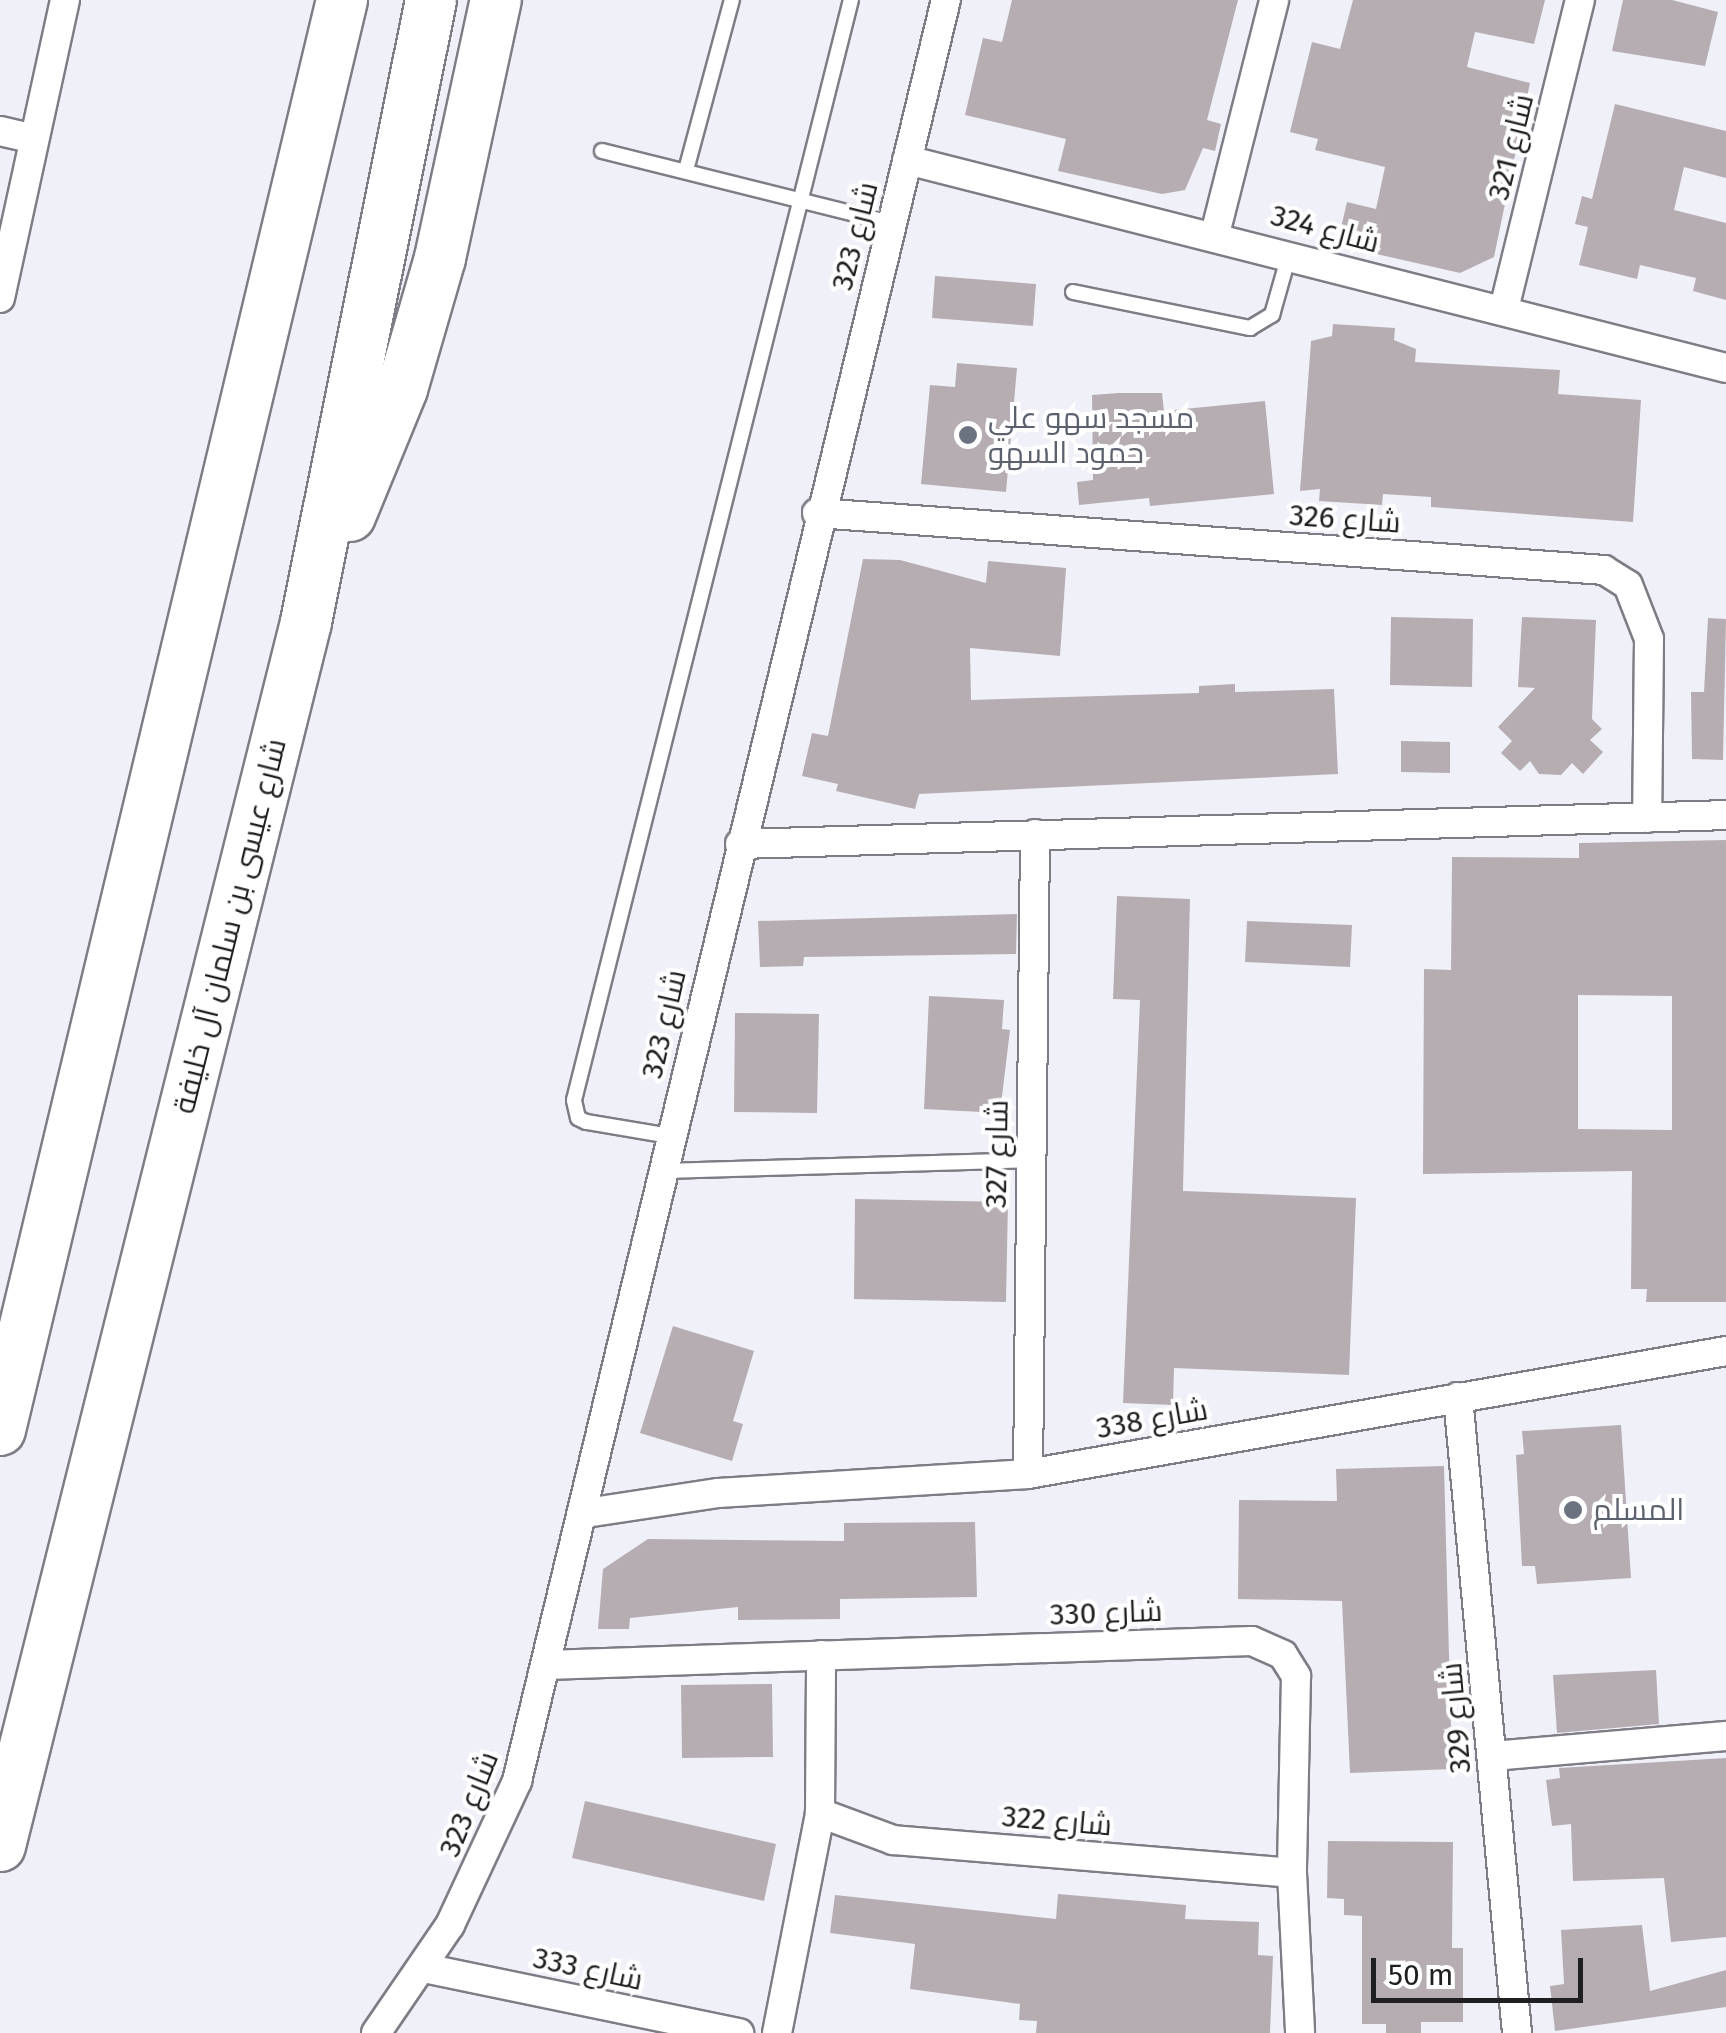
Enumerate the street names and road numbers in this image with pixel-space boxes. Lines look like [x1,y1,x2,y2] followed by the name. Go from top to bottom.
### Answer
[1480,90,1542,204] street label: شارع 321
[824,178,886,294] street label: شارع 323
[1267,197,1383,261] street label: شارع 324
[1288,497,1402,541] street label: شارع 326
[166,735,294,1117] street label: شارع عيسى بن سلمان آل خليفة
[634,966,694,1082] street label: شارع 323
[978,1099,1016,1209] street label: شارع 327
[1093,1392,1211,1446] street label: شارع 338
[1049,1593,1163,1633] street label: شارع 330
[1433,1661,1479,1775] street label: شارع 329
[432,1746,506,1862] street label: شارع 323
[1000,1798,1114,1844] street label: شارع 322
[530,1940,646,1998] street label: شارع 333

